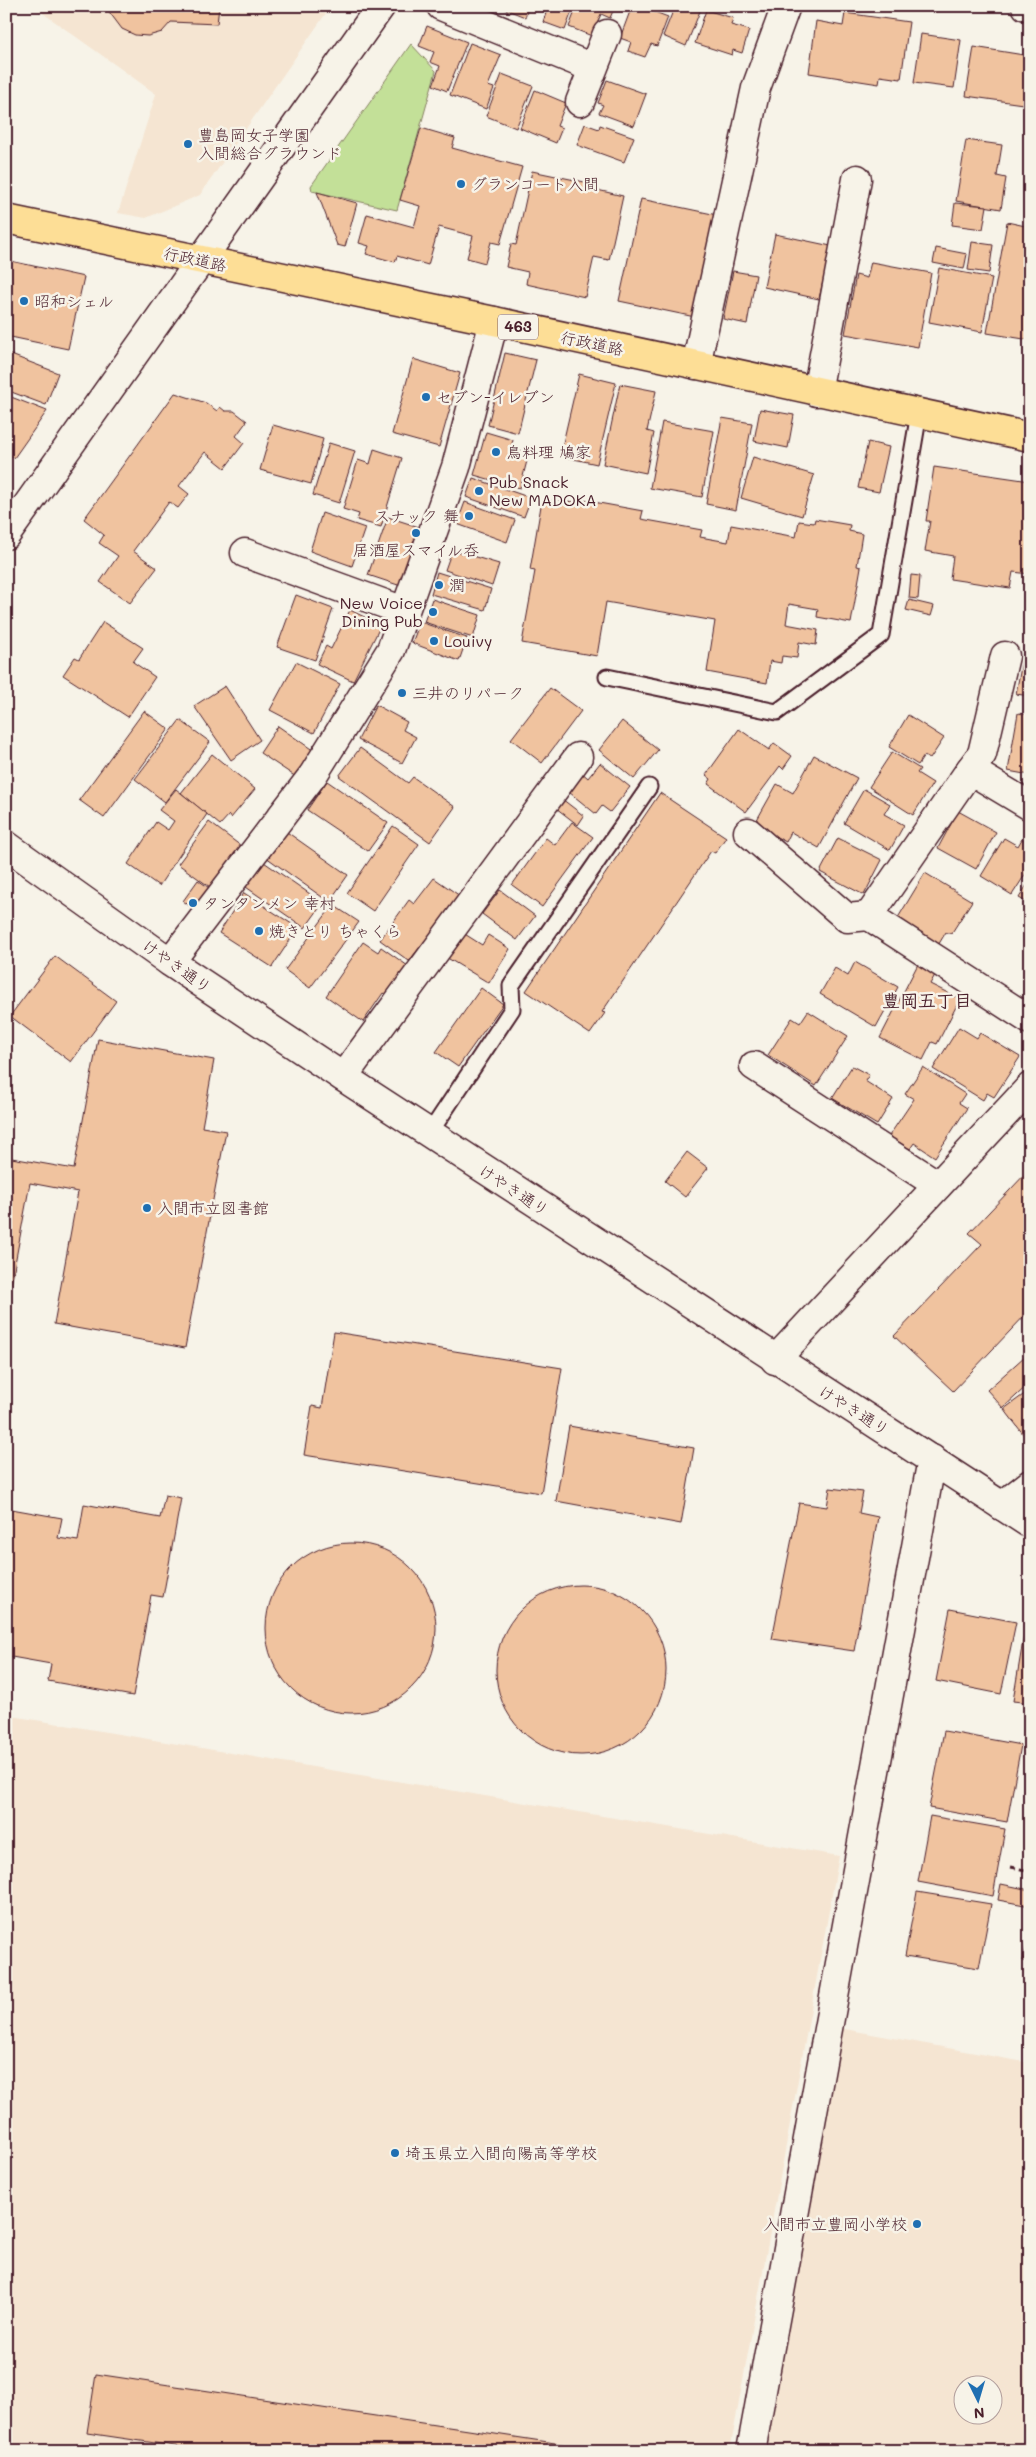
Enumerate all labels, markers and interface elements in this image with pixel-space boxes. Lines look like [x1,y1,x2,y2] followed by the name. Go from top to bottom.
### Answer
[198,124,342,163] place label: 豊島岡女子学園 入間総合グラウンド
[182,138,194,150] marker: 豊島岡女子学園 入間総合グラウンド
[471,173,599,194] place label: グランコート入間
[455,178,467,190] marker: グランコート入間
[162,242,229,275] street label: 行政道路
[34,290,114,311] place label: 昭和シェル
[18,295,30,307] marker: 昭和シェル
[498,314,538,340] road number: 463
[559,326,626,359] street label: 行政道路
[436,386,555,407] place label: セブン-イレブン
[420,391,432,403] marker: セブン-イレブン
[506,441,591,462] place label: 鳥料理 鳩家
[490,446,502,458] marker: 鳥料理 鳩家
[489,471,597,510] place label: Pub Snack New MADOKA
[473,485,485,497] marker: Pub Snack New MADOKA
[374,505,459,526] place label: スナック 舞
[463,510,475,522] marker: スナック 舞
[410,527,422,539] marker: 居酒屋スマイル呑
[353,539,479,560] place label: 居酒屋スマイル呑
[449,574,465,595] place label: 潤
[433,579,445,591] marker: 潤
[340,592,423,631] place label: New Voice Dining Pub
[427,606,439,618] marker: New Voice Dining Pub
[444,630,492,651] place label: Louivy
[428,635,440,647] marker: Louivy
[412,682,524,703] place label: 三井のリパーク
[396,687,408,699] marker: 三井のリパーク
[203,892,335,913] place label: タンタンメン 幸村
[187,897,199,909] marker: タンタンメン 幸村
[269,920,402,941] place label: 焼きとり ちゃくら
[253,925,265,937] marker: 焼きとり ちゃくら
[138,934,216,997] street label: けやき通り
[882,988,972,1012] district label: 豊岡五丁目
[475,1159,554,1220] street label: けやき通り
[157,1197,269,1218] place label: 入間市立図書館
[141,1202,153,1214] marker: 入間市立図書館
[815,1379,894,1440] street label: けやき通り
[405,2142,597,2163] place label: 埼玉県立入間向陽高等学校
[389,2147,401,2159] marker: 埼玉県立入間向陽高等学校
[763,2213,907,2234] place label: 入間市立豊岡小学校
[911,2218,923,2230] marker: 入間市立豊岡小学校
[954,2374,1004,2424] north arrow
[973,2404,985,2423] text: N

